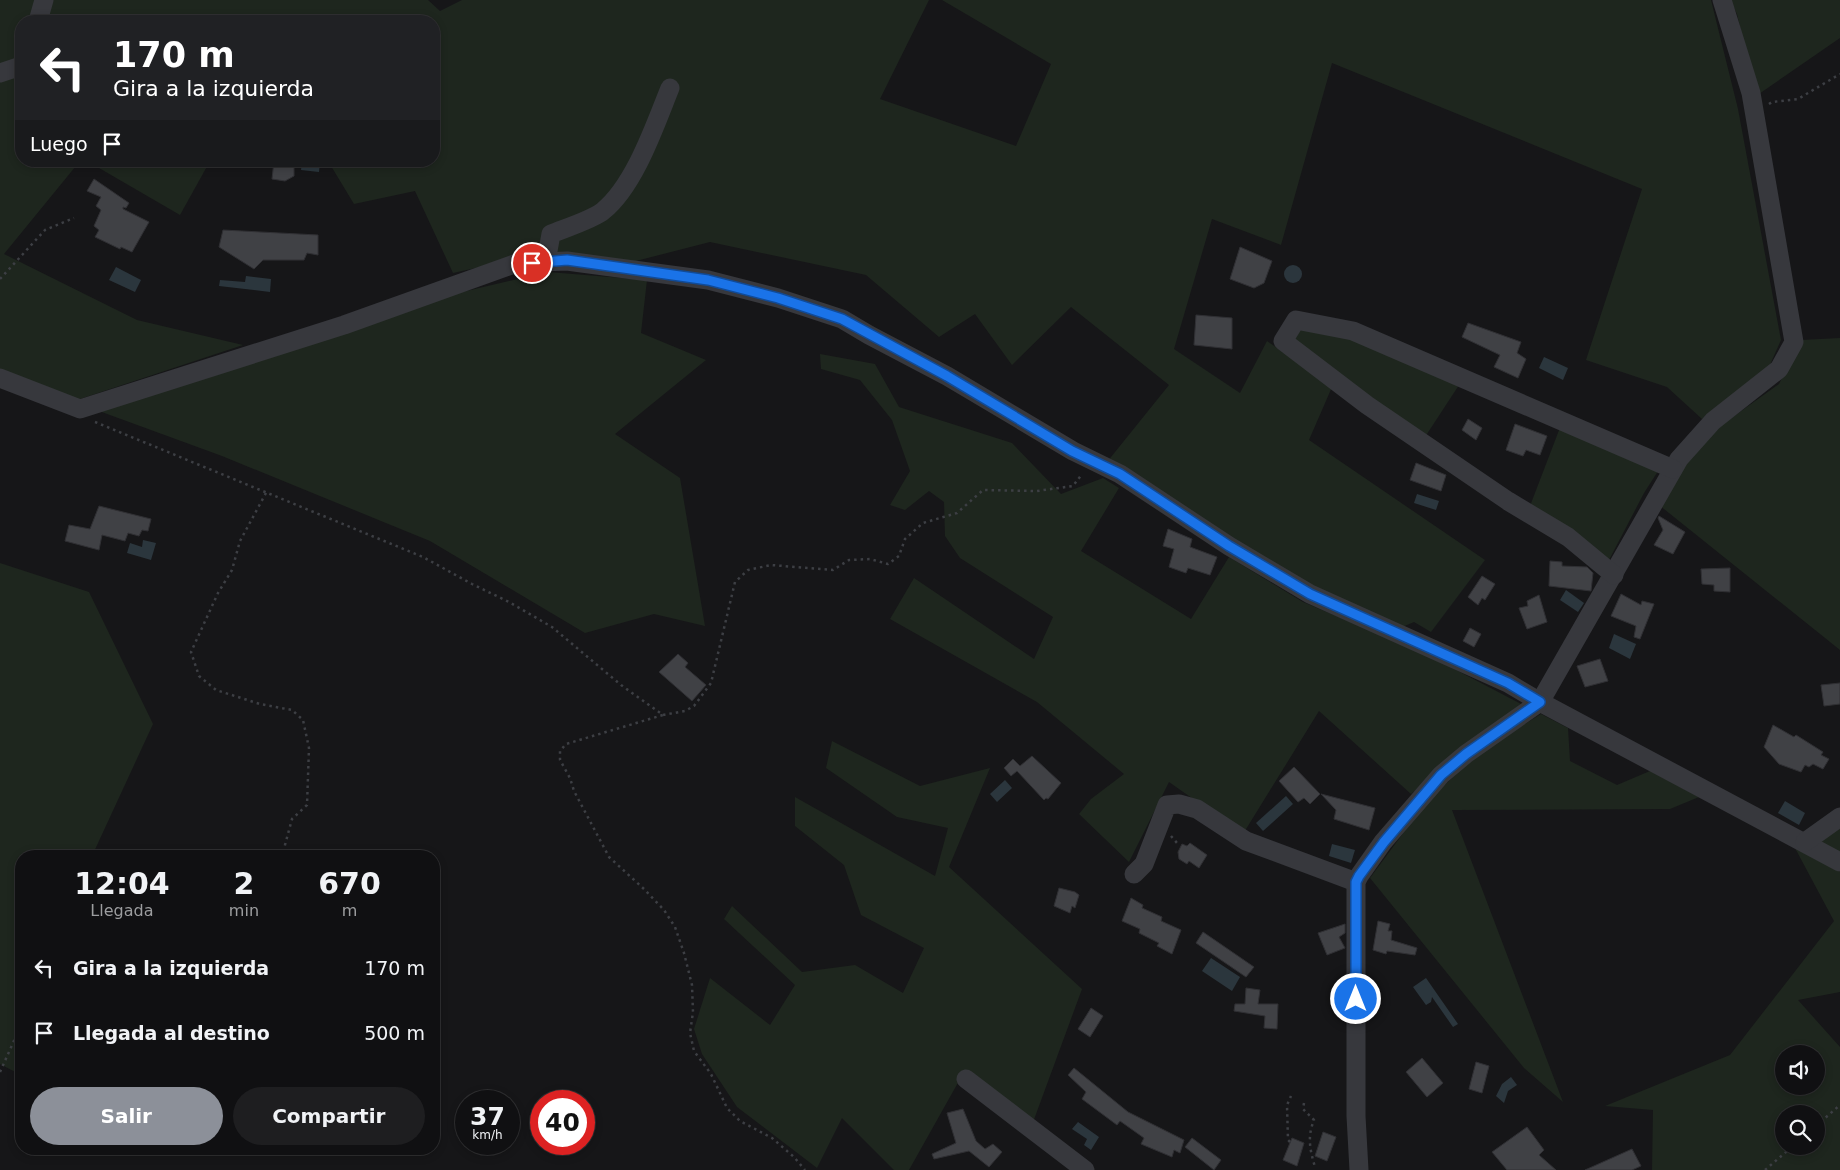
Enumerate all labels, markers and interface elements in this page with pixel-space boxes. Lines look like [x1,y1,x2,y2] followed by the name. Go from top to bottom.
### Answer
[30,35,95,100] icon: left
[113,35,235,75] text: 170 m
[113,76,314,101] text: Gira a la izquierda
[98,130,126,158] icon: arrive
[30,133,88,155] text: Luego
[511,242,553,284] pin
[518,249,546,277] icon: arrive
[74,866,170,901] text: 12:04
[233,866,254,901] text: 2
[318,866,381,901] text: 670
[90,901,153,920] text: Llegada
[229,901,259,920] text: min
[342,901,357,920] text: m
[30,954,58,982] icon: left
[73,957,269,979] text: Gira a la izquierda
[364,957,425,979] text: 170 m
[1329,972,1381,1024] position arrow
[30,1019,58,1047] icon: arrive
[73,1022,270,1044] text: Llegada al destino
[364,1022,425,1044] text: 500 m
[1775,1045,1825,1155] map controls
[1775,1045,1825,1095] button: sound
[30,1087,223,1145] button: Salir
[233,1087,425,1145] button: Compartir
[530,1090,595,1155] speed limit sign: 40
[470,1102,505,1131] text: 37
[1775,1105,1825,1155] button: search
[472,1128,503,1142] text: km/h

